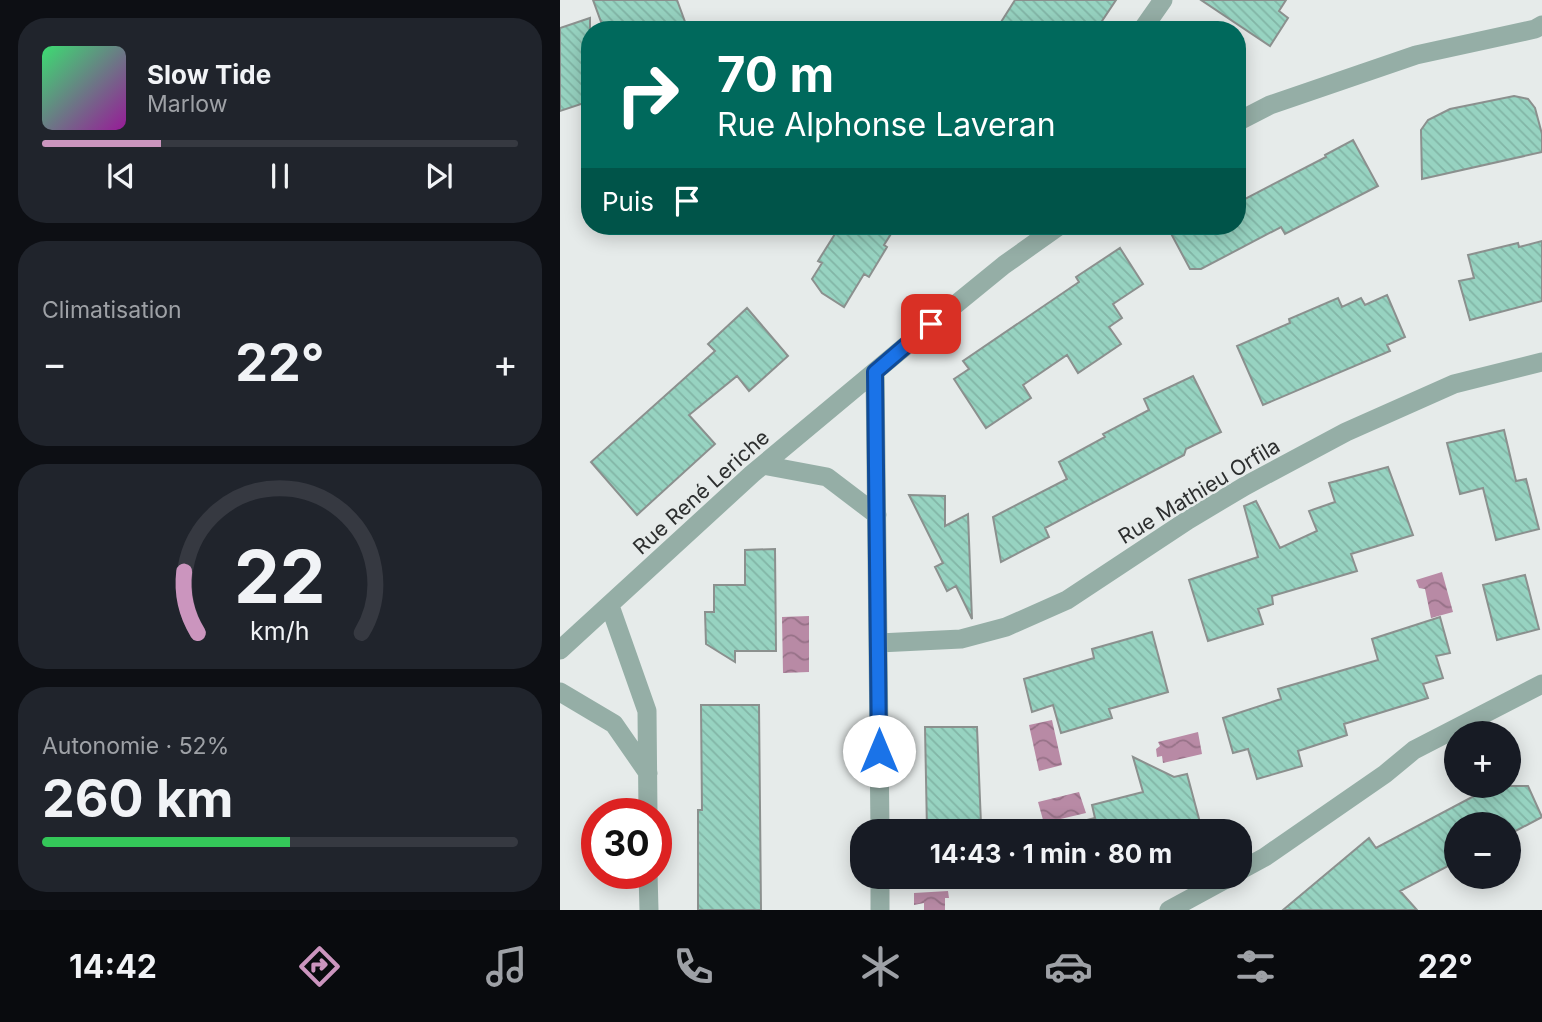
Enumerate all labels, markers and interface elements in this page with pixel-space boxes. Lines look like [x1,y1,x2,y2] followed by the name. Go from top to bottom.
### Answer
[717,45,834,104] text: 70 m
[602,49,693,140] icon: right
[147,59,271,90] text: Slow Tide
[147,90,227,118] text: Marlow
[717,105,1056,144] text: Rue Alphonse Laveran
[102,157,140,195] icon: previous
[261,157,299,195] icon: pause
[420,157,458,195] icon: next
[668,182,706,220] icon: arrive
[602,186,654,217] text: Puis
[901,294,961,354] pin
[42,296,182,324] text: Climatisation
[912,305,950,343] icon: arrive
[235,331,325,394] text: 22°
[42,340,67,386] text: −
[493,340,518,386] text: +
[628,424,774,560] street label: Rue René Leriche
[1114,433,1284,549] street label: Rue Mathieu Orfila
[234,532,326,621] text: 22
[250,615,310,645] text: km/h
[842,714,916,788] position arrow
[1444,721,1521,889] map controls
[1444,721,1521,798] button: +
[42,732,229,760] text: Autonomie · 52%
[42,767,234,830] text: 260 km
[581,798,672,889] speed limit sign: 30
[1444,812,1521,889] button: −
[930,838,1172,869] text: 14:43 · 1 min · 80 m
[295,942,344,991] icon: directions
[482,942,531,991] icon: music
[669,942,718,991] icon: phone
[856,942,905,991] icon: climate
[1044,942,1093,991] icon: car
[1231,942,1280,991] icon: filters
[69,947,157,986] text: 14:42
[1418,947,1473,986] text: 22°

